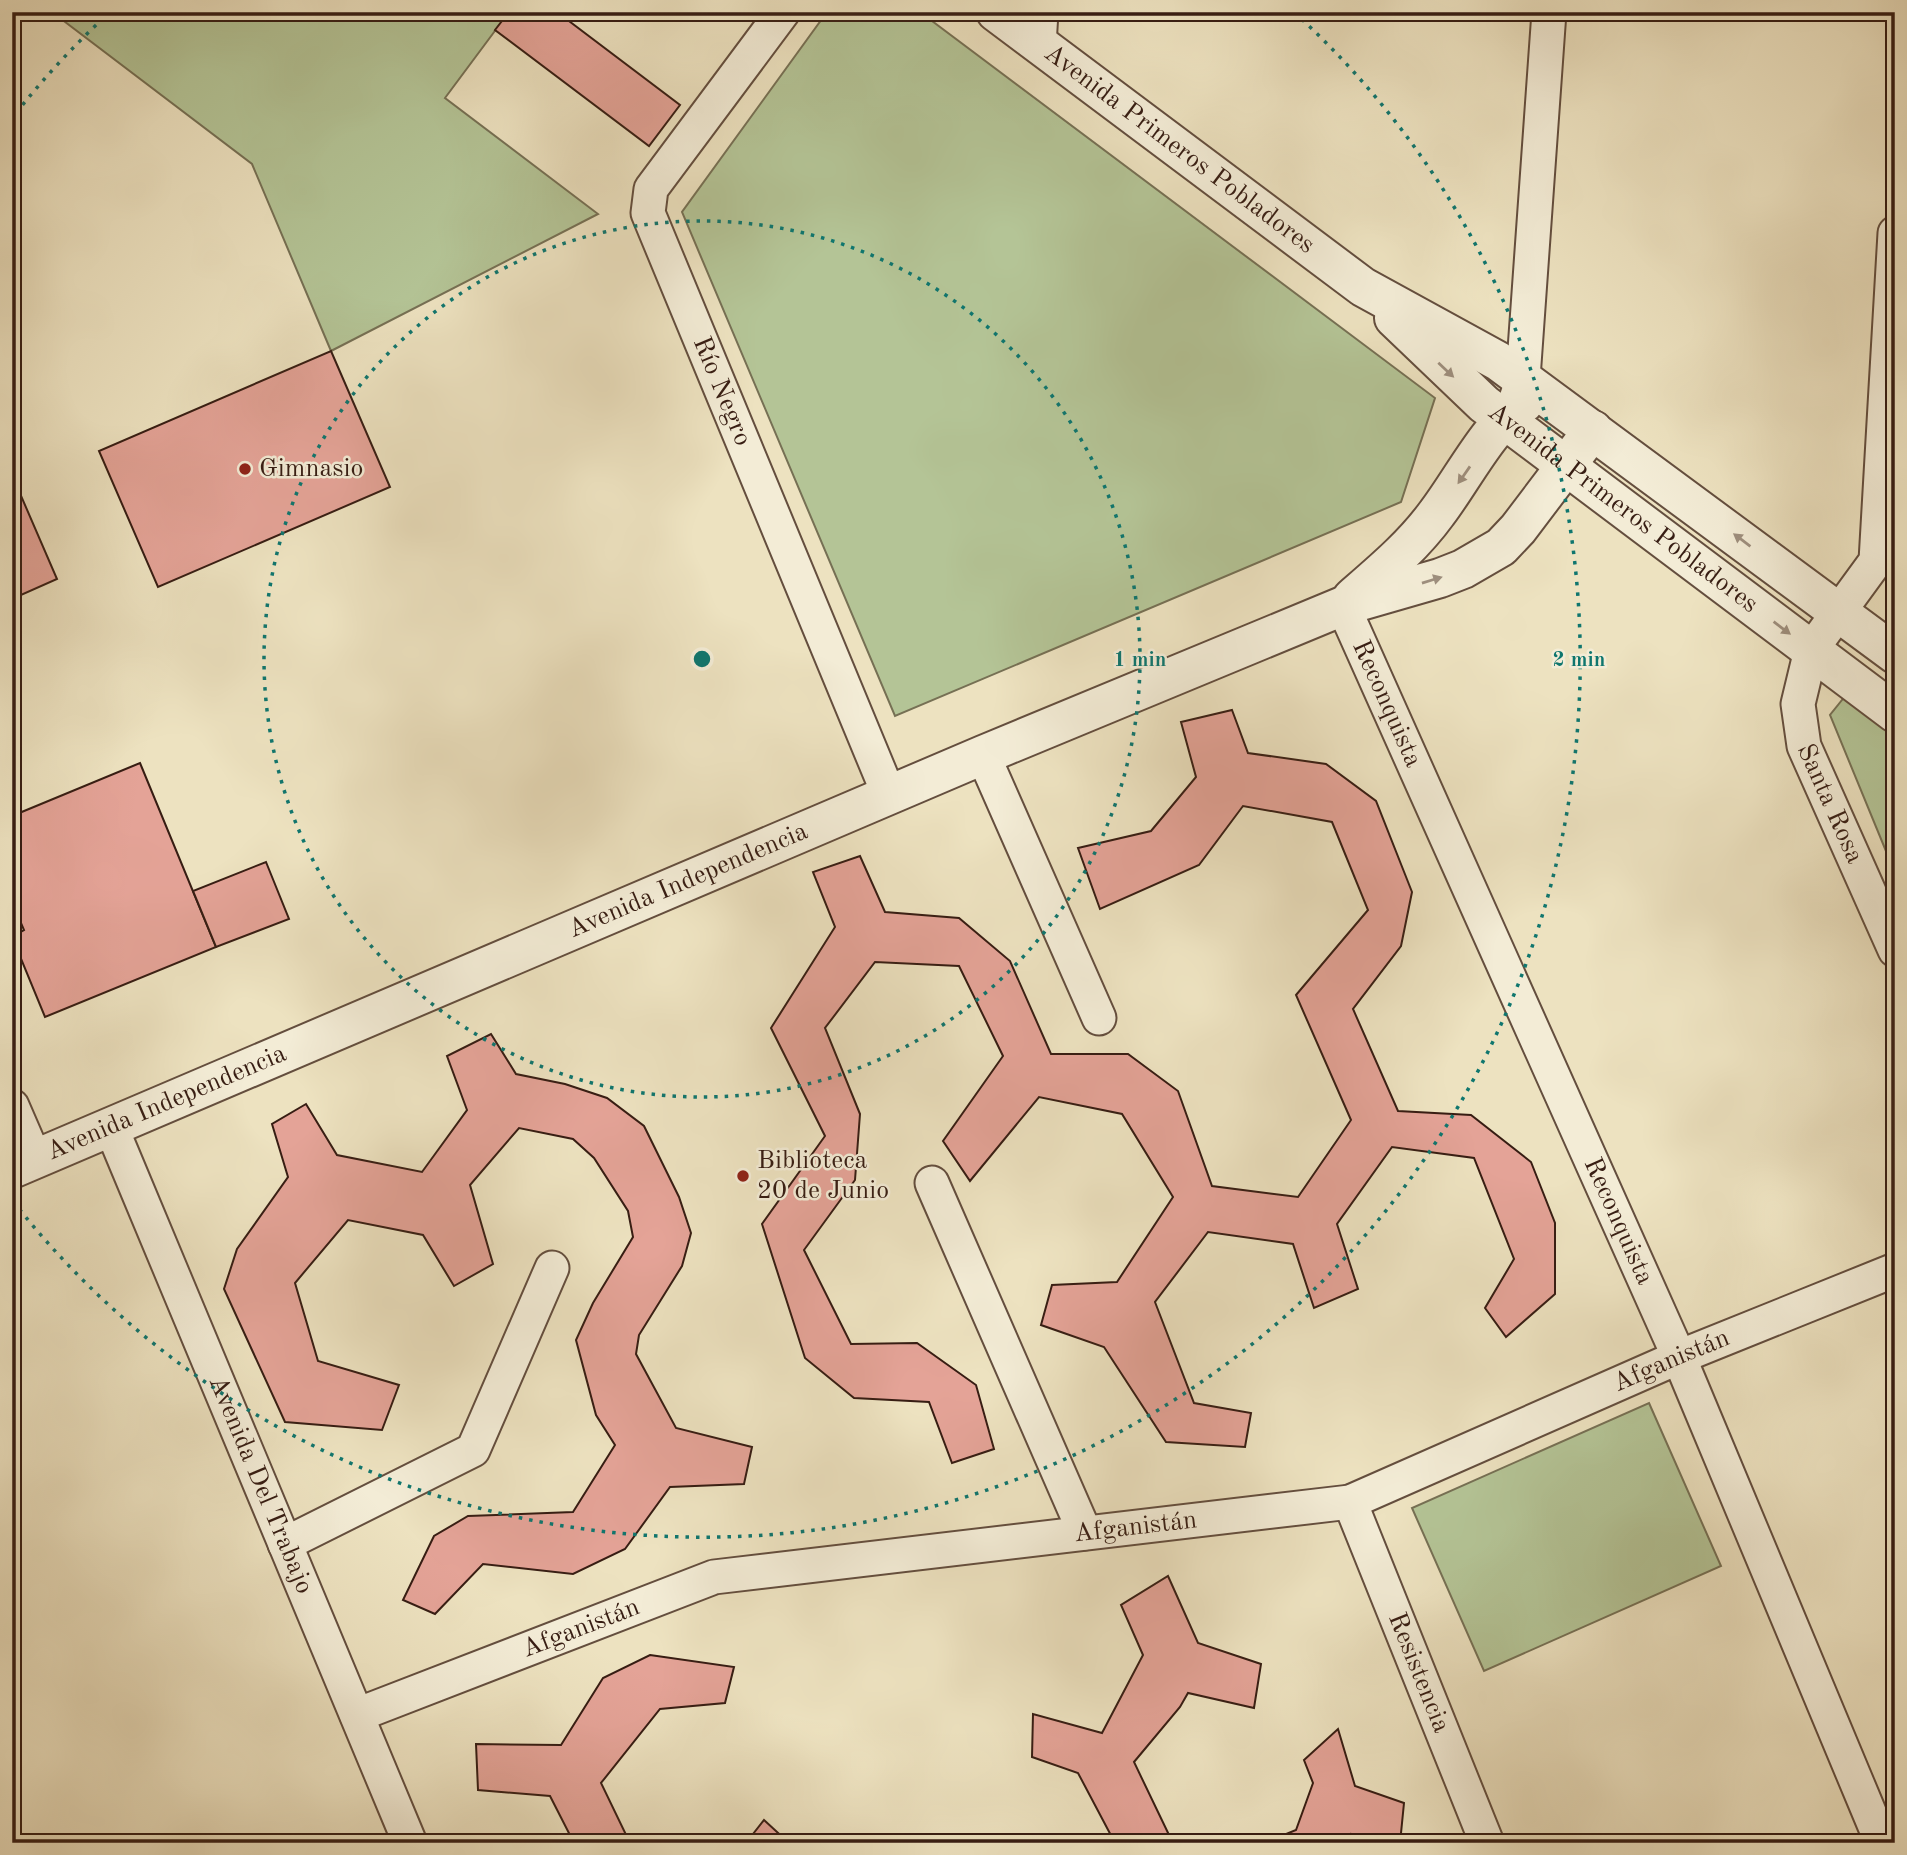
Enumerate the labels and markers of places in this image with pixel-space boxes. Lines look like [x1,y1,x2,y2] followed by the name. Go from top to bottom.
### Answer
[259,456,363,482] place label: Gimnasio
[237,461,253,477] marker: Gimnasio
[690,647,714,671] centre of rings
[757,1148,889,1204] place label: Biblioteca 20 de Junio
[735,1168,751,1184] marker: Biblioteca 20 de Junio

